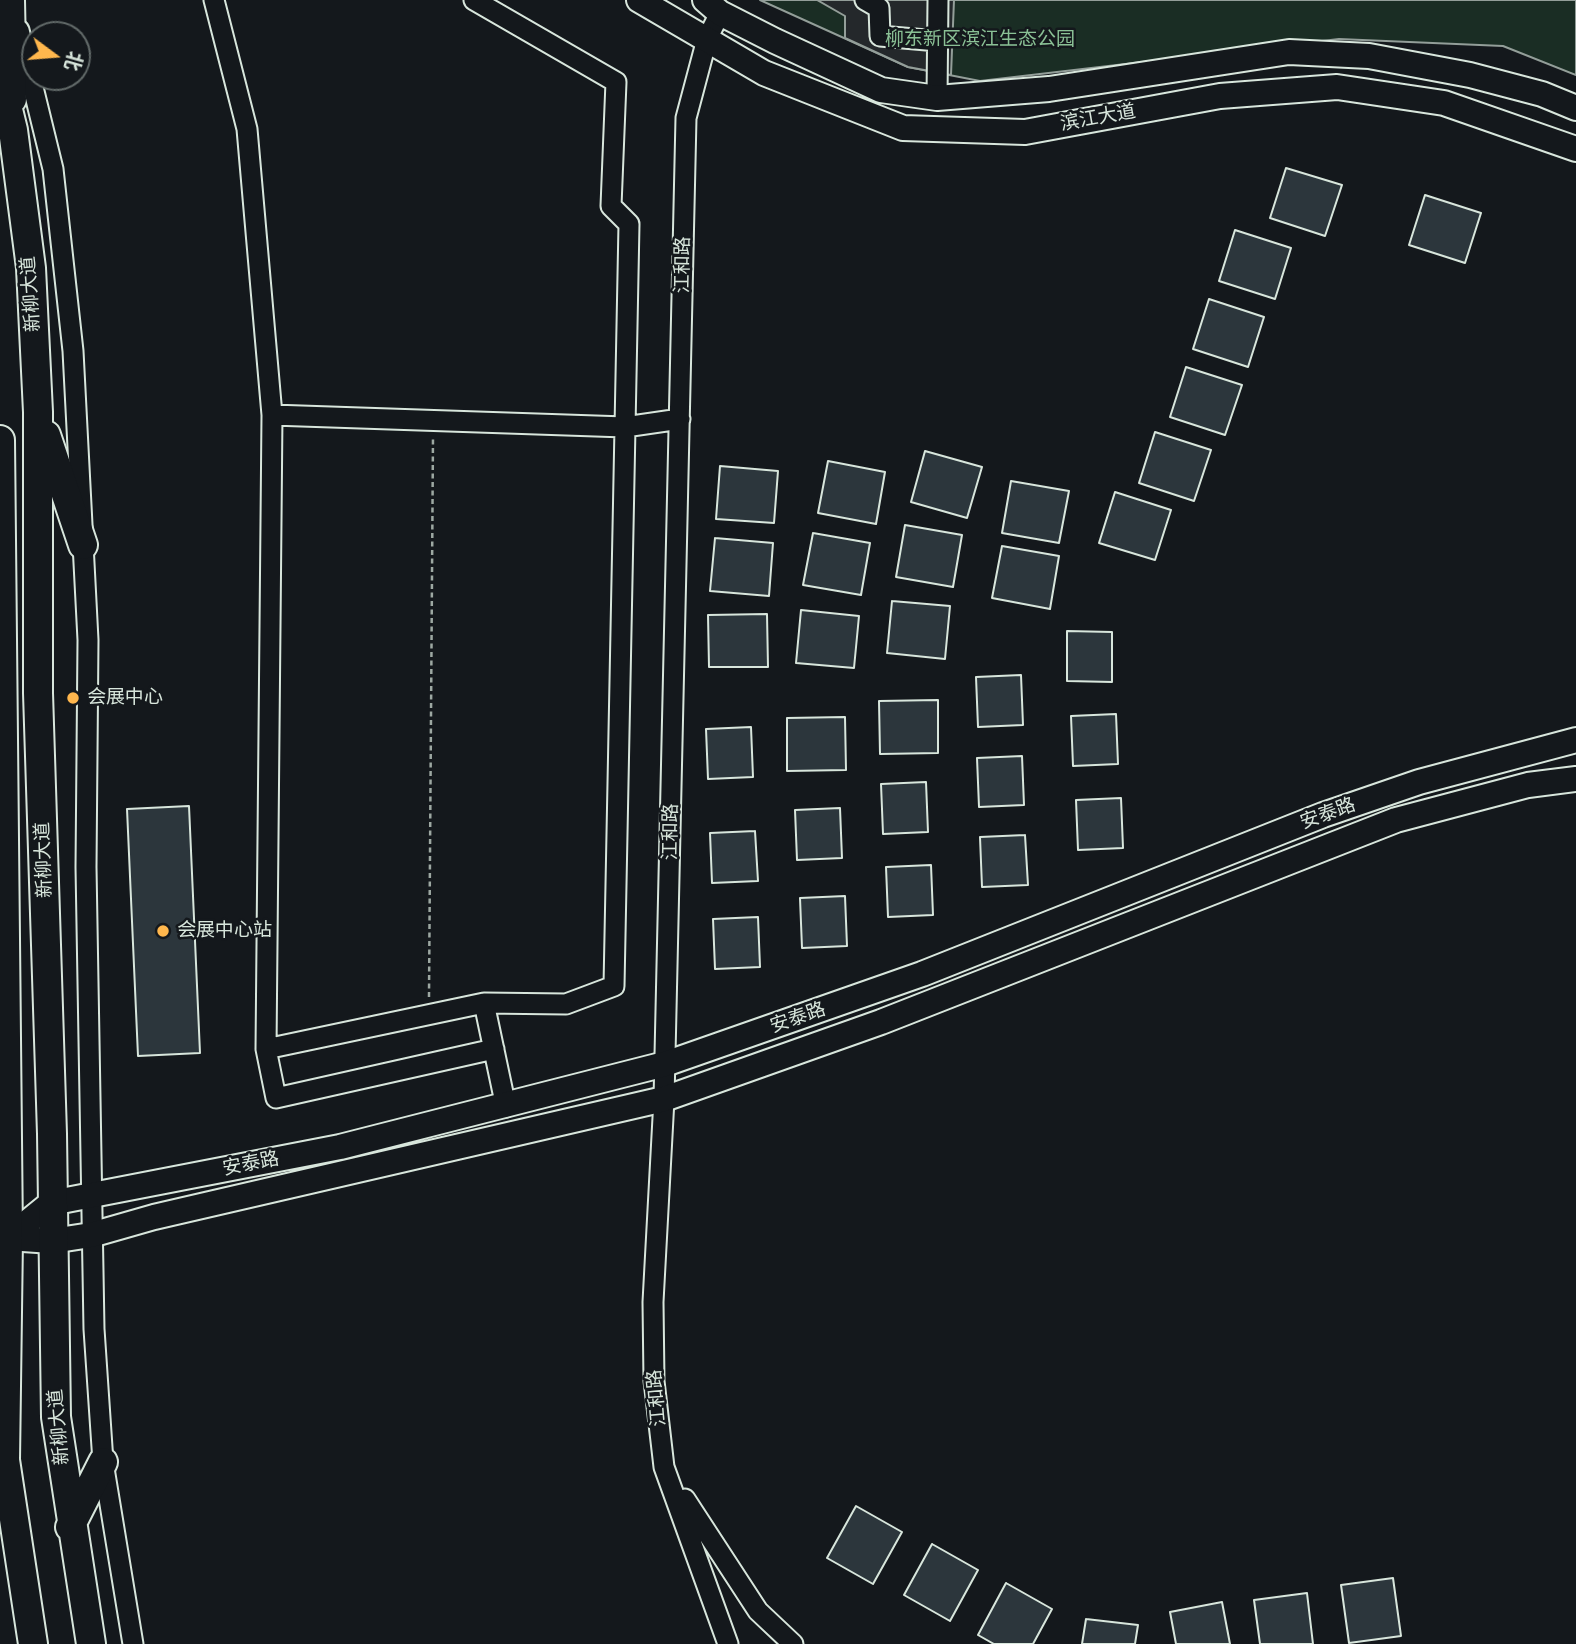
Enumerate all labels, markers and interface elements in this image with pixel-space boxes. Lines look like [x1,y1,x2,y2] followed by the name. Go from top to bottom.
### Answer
[21,21,91,91] north arrow
[885,29,1075,51] park label: 柳东新区滨江生态公园
[59,49,89,74] text: 北
[1059,100,1137,136] street label: 滨江大道
[671,236,695,294] street label: 江和路
[17,255,45,333] street label: 新柳大道
[87,687,163,709] place label: 会展中心
[65,690,81,706] marker: 会展中心
[1297,794,1359,834] street label: 安泰路
[659,803,683,861] street label: 江和路
[31,822,57,898] street label: 新柳大道
[177,920,272,942] place label: 会展中心站
[155,923,171,939] marker: 会展中心站
[767,998,829,1038] street label: 安泰路
[221,1147,281,1181] street label: 安泰路
[643,1369,671,1427] street label: 江和路
[44,1388,74,1466] street label: 新柳大道

